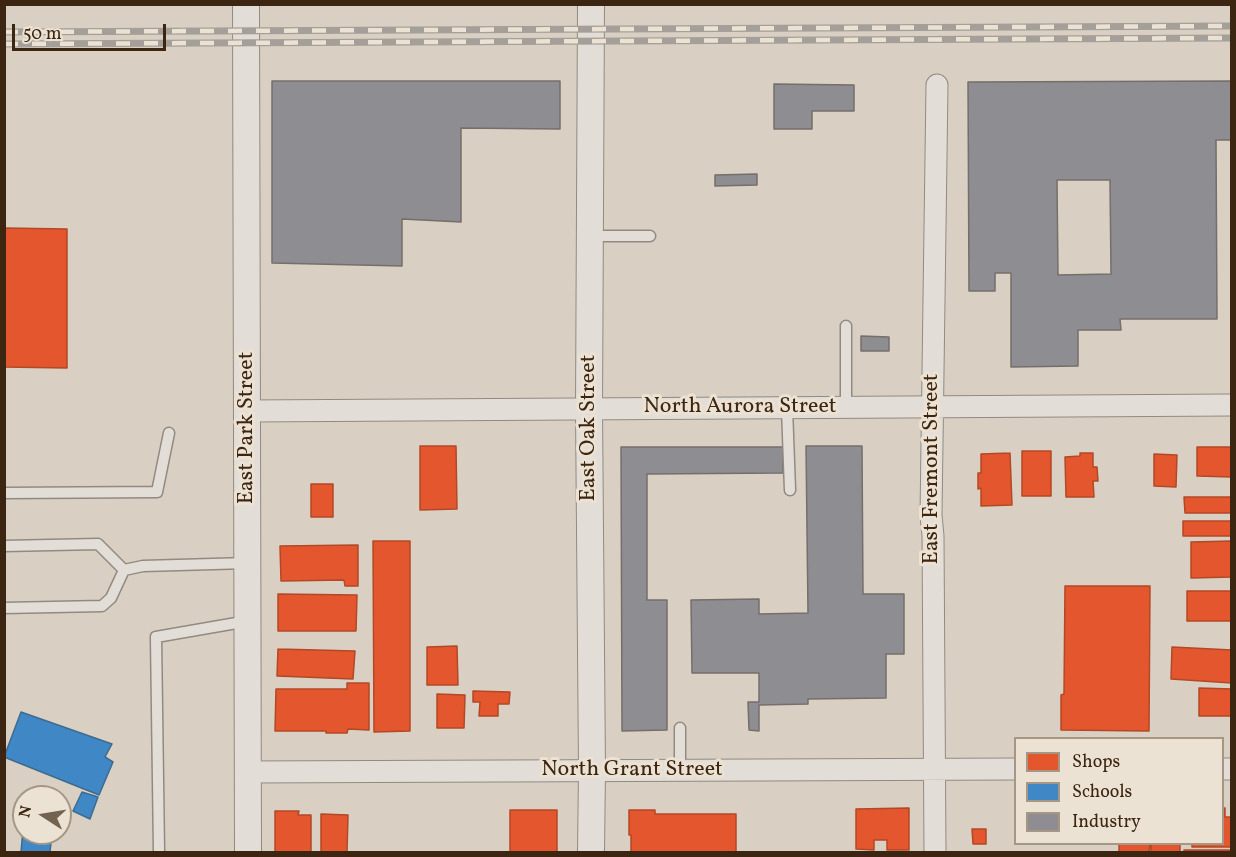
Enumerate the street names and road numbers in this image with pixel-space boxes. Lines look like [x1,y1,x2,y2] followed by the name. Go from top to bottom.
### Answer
[235,352,261,504] street label: East Park Street
[577,355,603,501] street label: East Oak Street
[920,373,946,565] street label: East Fremont Street
[643,395,837,421] street label: North Aurora Street
[541,758,723,784] street label: North Grant Street

